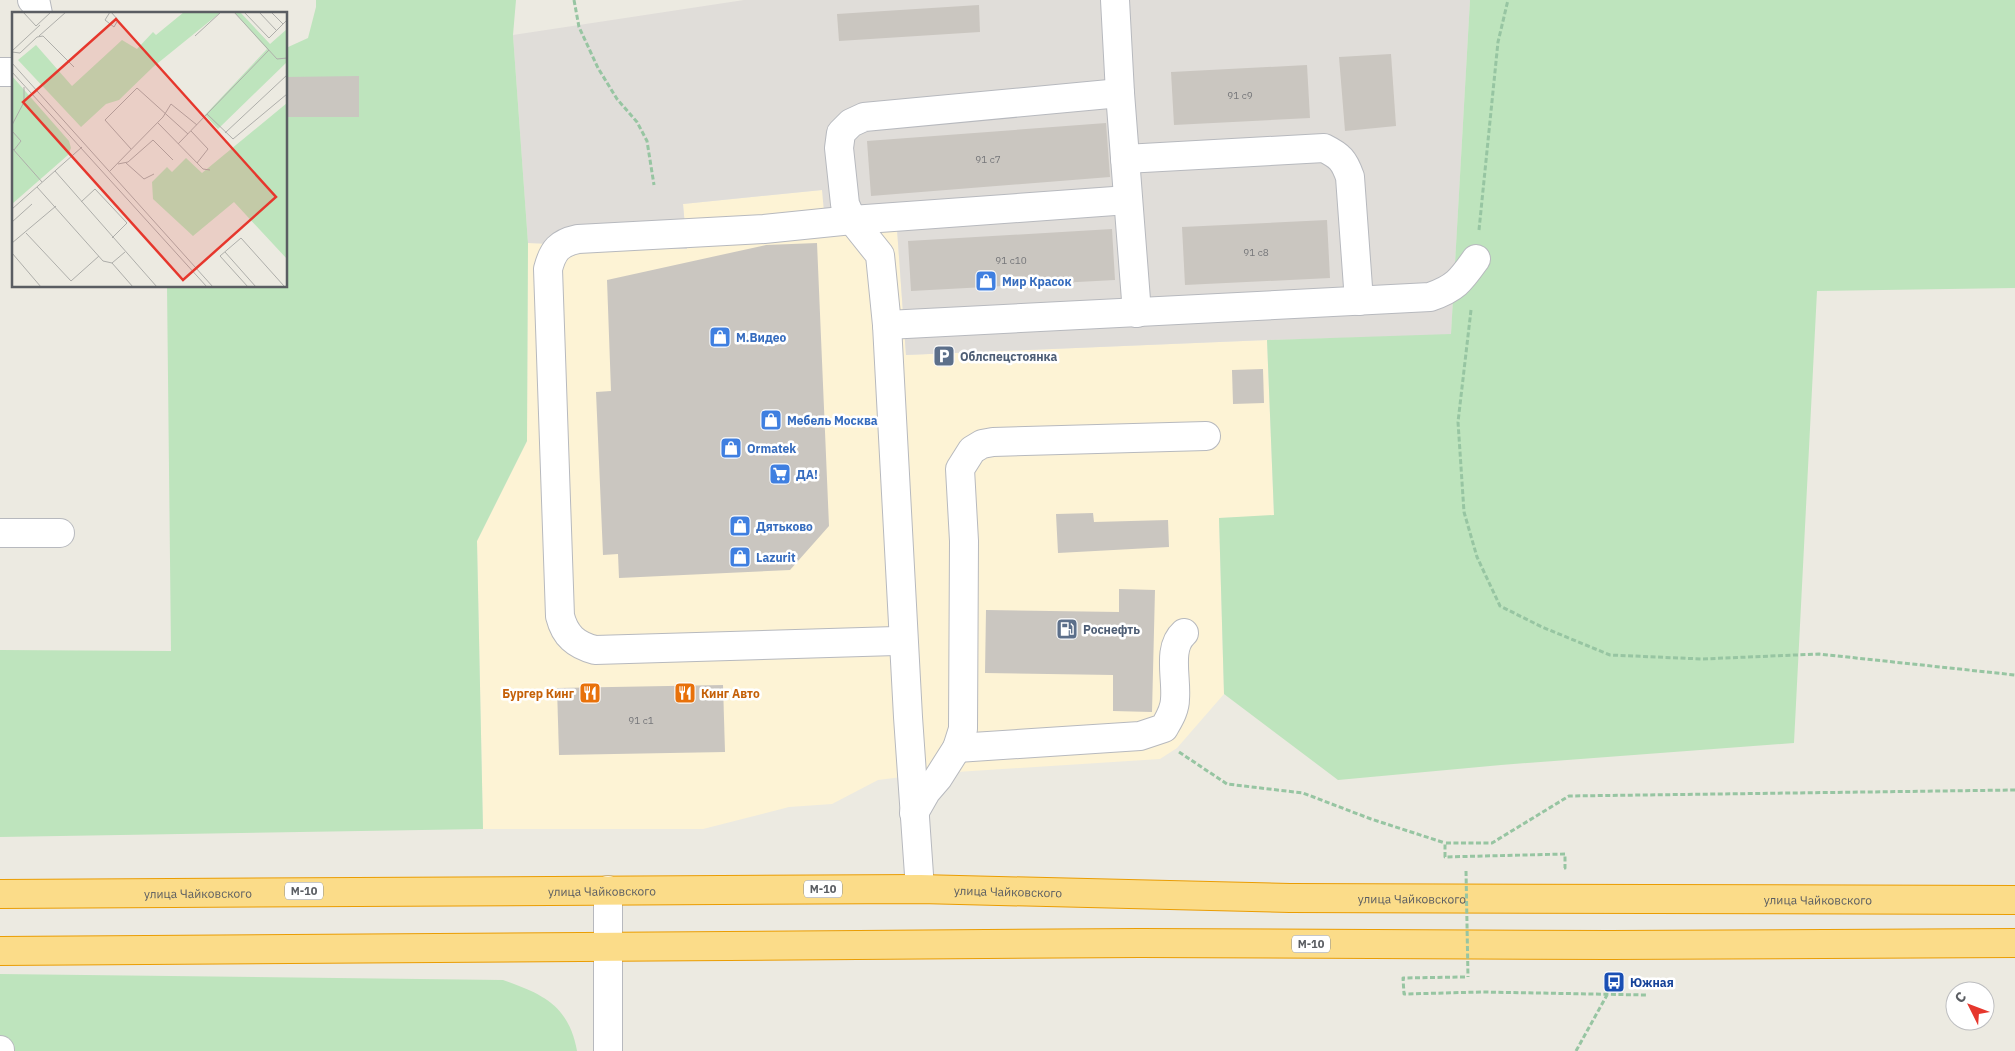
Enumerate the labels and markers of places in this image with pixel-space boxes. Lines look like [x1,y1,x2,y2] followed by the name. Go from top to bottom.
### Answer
[974,269,998,293] shop icon: Мир Красок
[1002,274,1071,289] place label: Мир Красок
[708,325,732,349] shop icon: М.Видео
[736,330,786,345] place label: М.Видео
[932,344,956,368] parking icon: Облспецстоянка
[960,349,1058,364] place label: Облспецстоянка
[759,408,783,432] shop icon: Мебель Москва
[787,413,878,428] place label: Мебель Москва
[719,436,743,460] shop icon: Ormatek
[747,441,796,456] place label: Ormatek
[768,462,792,486] supermarket icon: ДА!
[796,467,818,482] place label: ДА!
[728,514,752,538] shop icon: Дятьково
[756,519,813,534] place label: Дятьково
[728,545,752,569] shop icon: Lazurit
[756,550,796,565] place label: Lazurit
[1055,617,1079,641] fuel station icon: Роснефть
[1083,622,1140,637] place label: Роснефть
[578,681,602,705] restaurant icon: Бургер Кинг
[673,681,697,705] restaurant icon: Кинг Авто
[502,686,575,701] place label: Бургер Кинг
[701,686,760,701] place label: Кинг Авто
[1602,970,1626,994] bus stop icon: Южная
[1630,975,1674,990] place label: Южная

